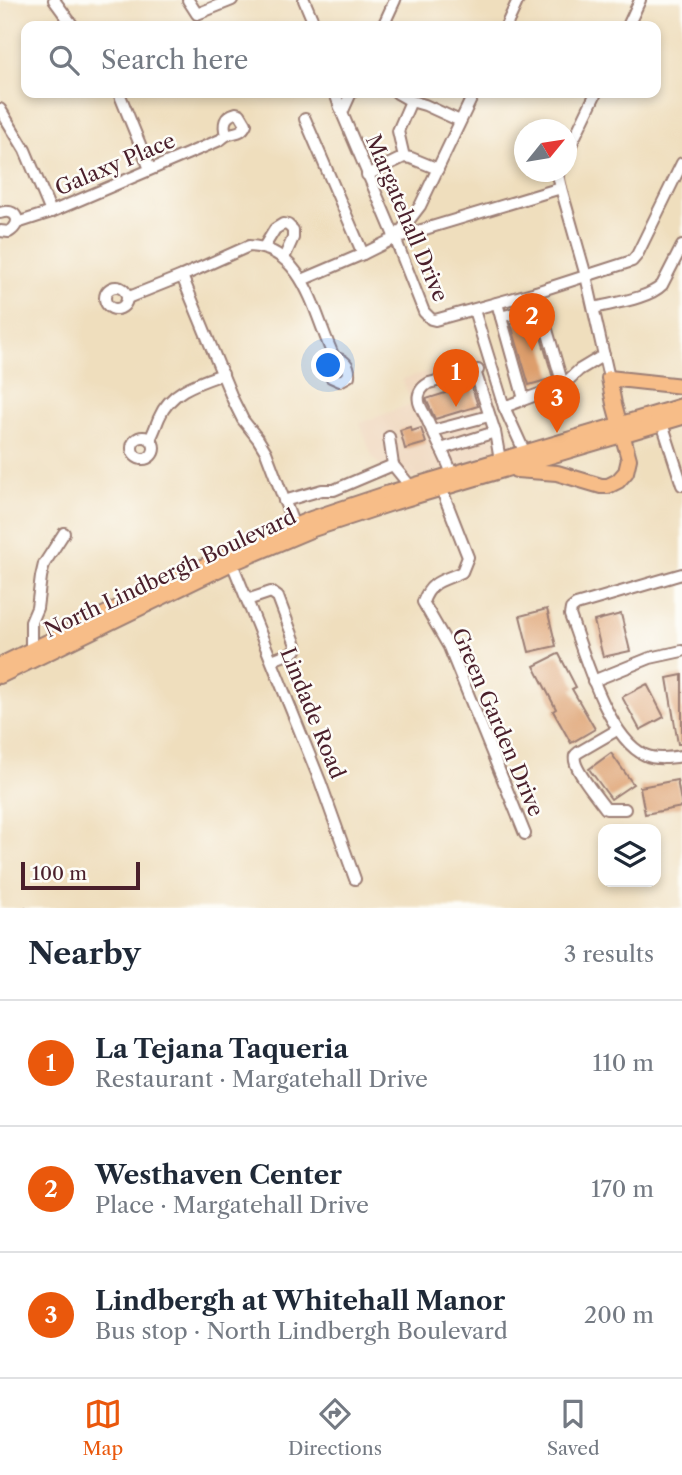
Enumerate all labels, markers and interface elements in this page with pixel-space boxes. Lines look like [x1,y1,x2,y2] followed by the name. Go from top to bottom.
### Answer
[21,21,661,98] search box
[45,41,83,79] icon: search
[101,44,248,76] text: Search here
[514,119,577,182] north arrow
[51,127,179,201] street label: Galaxy Place
[361,131,453,305] street label: Margatehall Drive
[509,293,555,351] pin: 2
[311,348,345,382] your location
[433,349,479,407] pin: 1
[534,375,580,433] pin: 3
[40,503,300,642] street label: North Lindbergh Boulevard
[447,624,549,820] street label: Green Garden Drive
[275,644,351,782] street label: Lindade Road
[598,824,661,887] map controls
[598,824,661,887] button: layers
[21,859,140,891] scale bar
[32,862,87,885] text: 100 m
[28,935,141,972] text: Nearby
[564,940,654,968] text: 3 results
[95,1033,349,1065] text: La Tejana Taqueria
[46,1049,56,1077] text: 1
[593,1049,654,1077] text: 110 m
[95,1065,428,1093] text: Restaurant · Margatehall Drive
[95,1159,342,1191] text: Westhaven Center
[44,1175,58,1203] text: 2
[591,1175,654,1203] text: 170 m
[95,1191,369,1219] text: Place · Margatehall Drive
[95,1285,505,1317] text: Lindbergh at Whitehall Manor
[45,1301,58,1329] text: 3
[584,1301,654,1329] text: 200 m
[95,1317,508,1345] text: Bus stop · North Lindbergh Boulevard
[82,1395,123,1460] tab: Map
[288,1395,382,1460] tab: Directions
[547,1395,600,1460] tab: Saved

